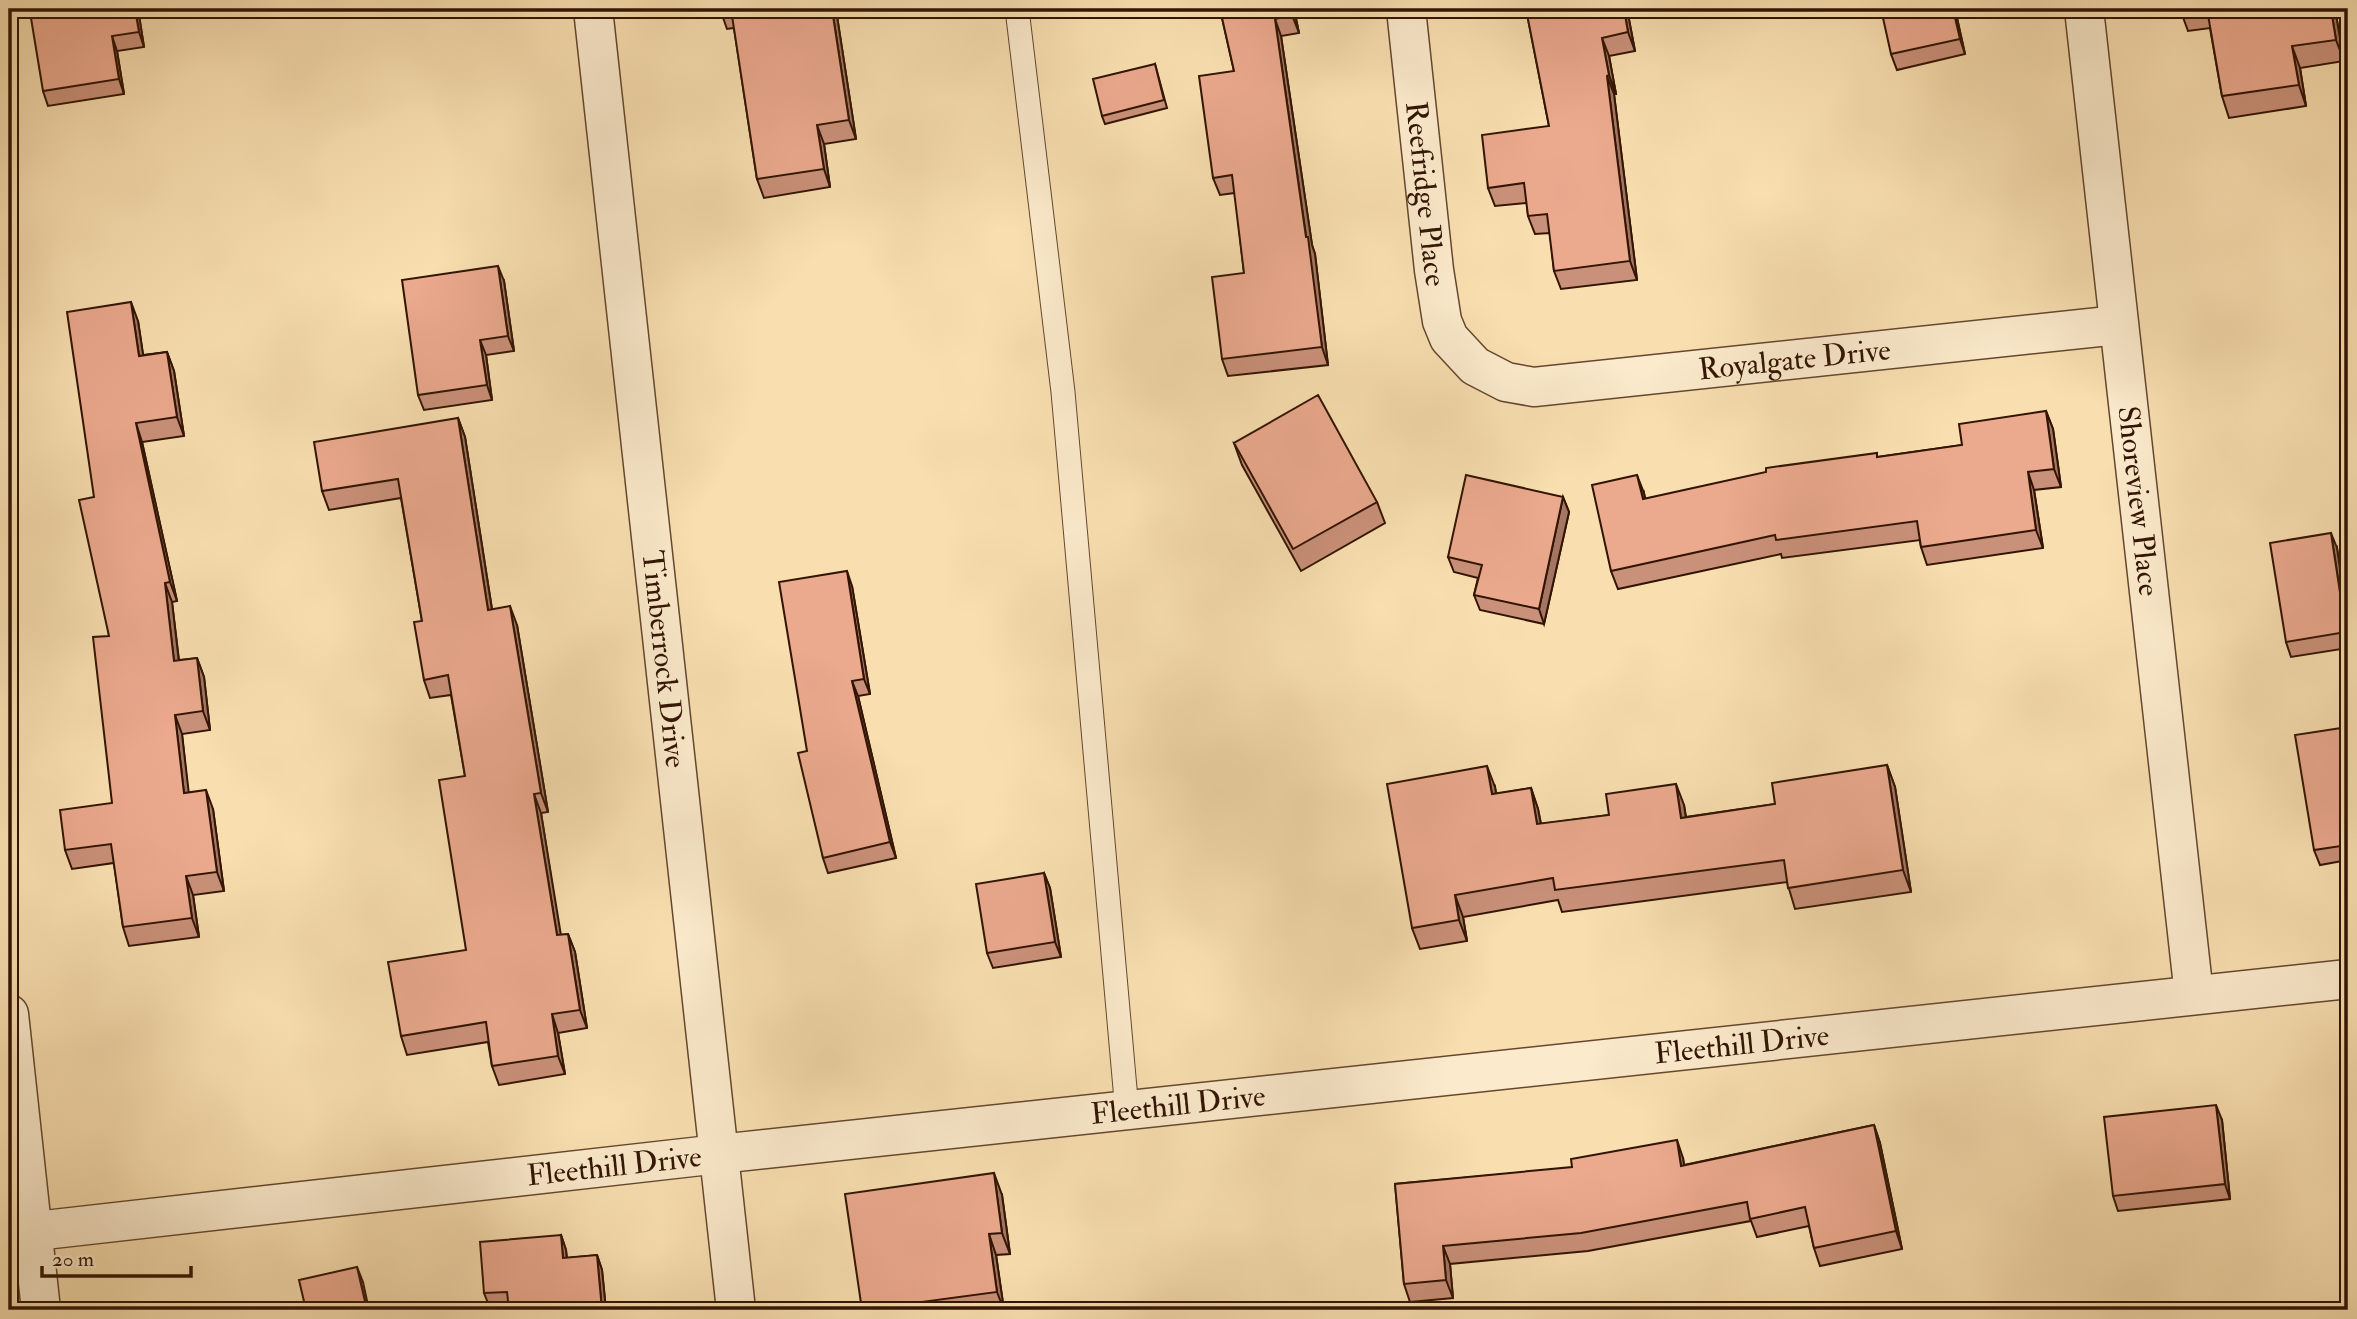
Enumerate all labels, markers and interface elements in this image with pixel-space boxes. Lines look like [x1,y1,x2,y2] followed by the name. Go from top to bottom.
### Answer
[1398,100,1455,289] street label: Reefridge Place
[1697,331,1892,388] street label: Royalgate Drive
[2110,404,2168,598] street label: Shoreview Place
[634,548,695,770] street label: Timberrock Drive
[1652,1016,1831,1072] street label: Fleethill Drive
[1089,1077,1267,1132] street label: Fleethill Drive
[525,1138,703,1194] street label: Fleethill Drive
[42,1235,191,1279] scale bar
[52,1246,94,1273] text: 20 m

